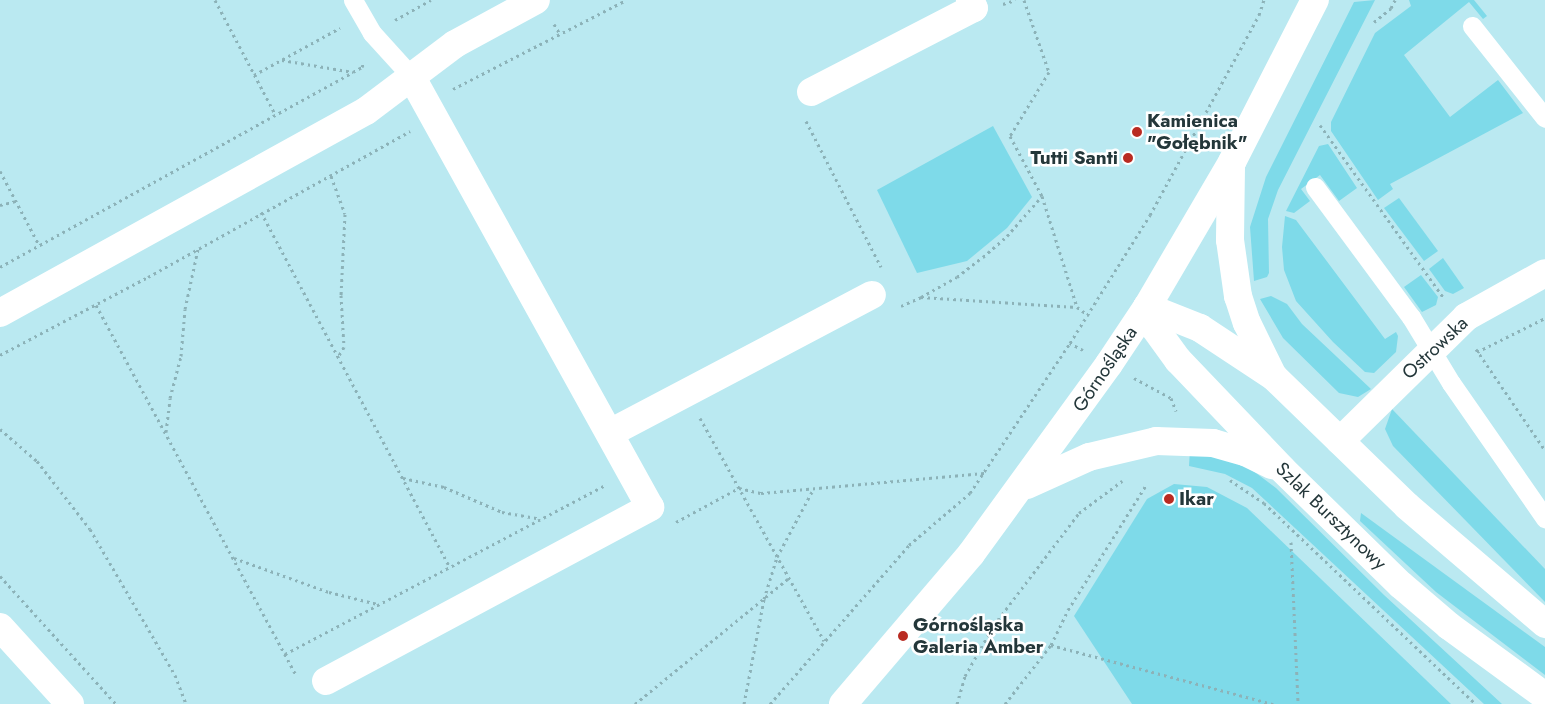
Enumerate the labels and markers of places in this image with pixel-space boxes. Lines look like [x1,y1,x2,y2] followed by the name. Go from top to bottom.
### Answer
[1147,110,1248,154] place label: Kamienica "Gołębnik"
[1131,126,1143,138] marker: Kamienica "Gołębnik"
[1031,147,1118,169] place label: Tutti Santi
[1122,152,1134,164] marker: Tutti Santi
[1179,488,1214,510] place label: Ikar
[1163,493,1175,505] marker: Ikar
[913,614,1044,658] place label: Górnośląska Galeria Amber
[897,630,909,642] marker: Górnośląska Galeria Amber

